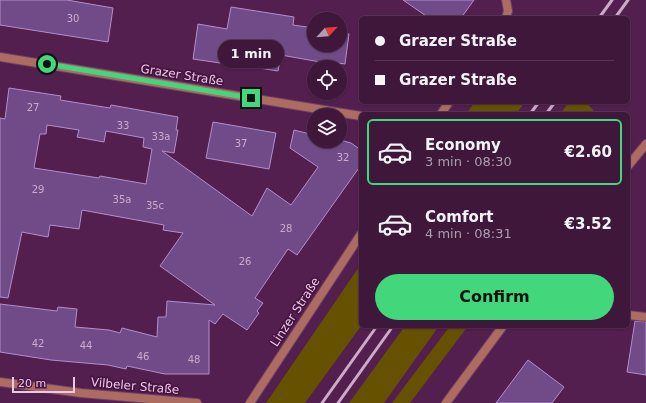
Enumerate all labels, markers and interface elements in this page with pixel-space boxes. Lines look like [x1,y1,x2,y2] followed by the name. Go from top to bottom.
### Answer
[307,12,347,52] north arrow
[307,12,347,148] map controls
[67,13,79,24] house number: 30
[399,32,517,50] text: Grazer Straße
[218,40,284,68] callout: 1 min
[231,46,271,61] text: 1 min
[38,55,56,73] route start
[307,60,347,100] button: locate
[140,62,224,88] street label: Grazer Straße
[399,71,517,89] text: Grazer Straße
[242,89,260,107] route end
[27,102,39,113] house number: 27
[307,108,347,148] button: layers
[117,120,129,131] house number: 33
[152,131,170,142] house number: 33a
[377,134,413,170] icon: car
[425,136,501,154] text: Economy
[235,138,247,149] house number: 37
[565,143,612,161] text: €2.60
[337,152,349,163] house number: 32
[425,154,512,169] text: 3 min · 08:30
[32,184,44,195] house number: 29
[113,194,131,205] house number: 35a
[146,200,164,211] house number: 35c
[377,206,413,242] icon: car
[425,208,493,226] text: Comfort
[565,215,612,233] text: €3.52
[280,223,292,234] house number: 28
[425,226,512,241] text: 4 min · 08:31
[239,256,251,267] house number: 26
[375,274,614,320] button: Confirm
[267,275,323,349] street label: Linzer Straße
[32,338,44,349] house number: 42
[80,340,92,351] house number: 44
[137,351,149,362] house number: 46
[188,354,200,365] house number: 48
[12,375,75,394] scale bar
[90,375,180,397] street label: Vilbeler Straße
[18,377,46,390] text: 20 m

